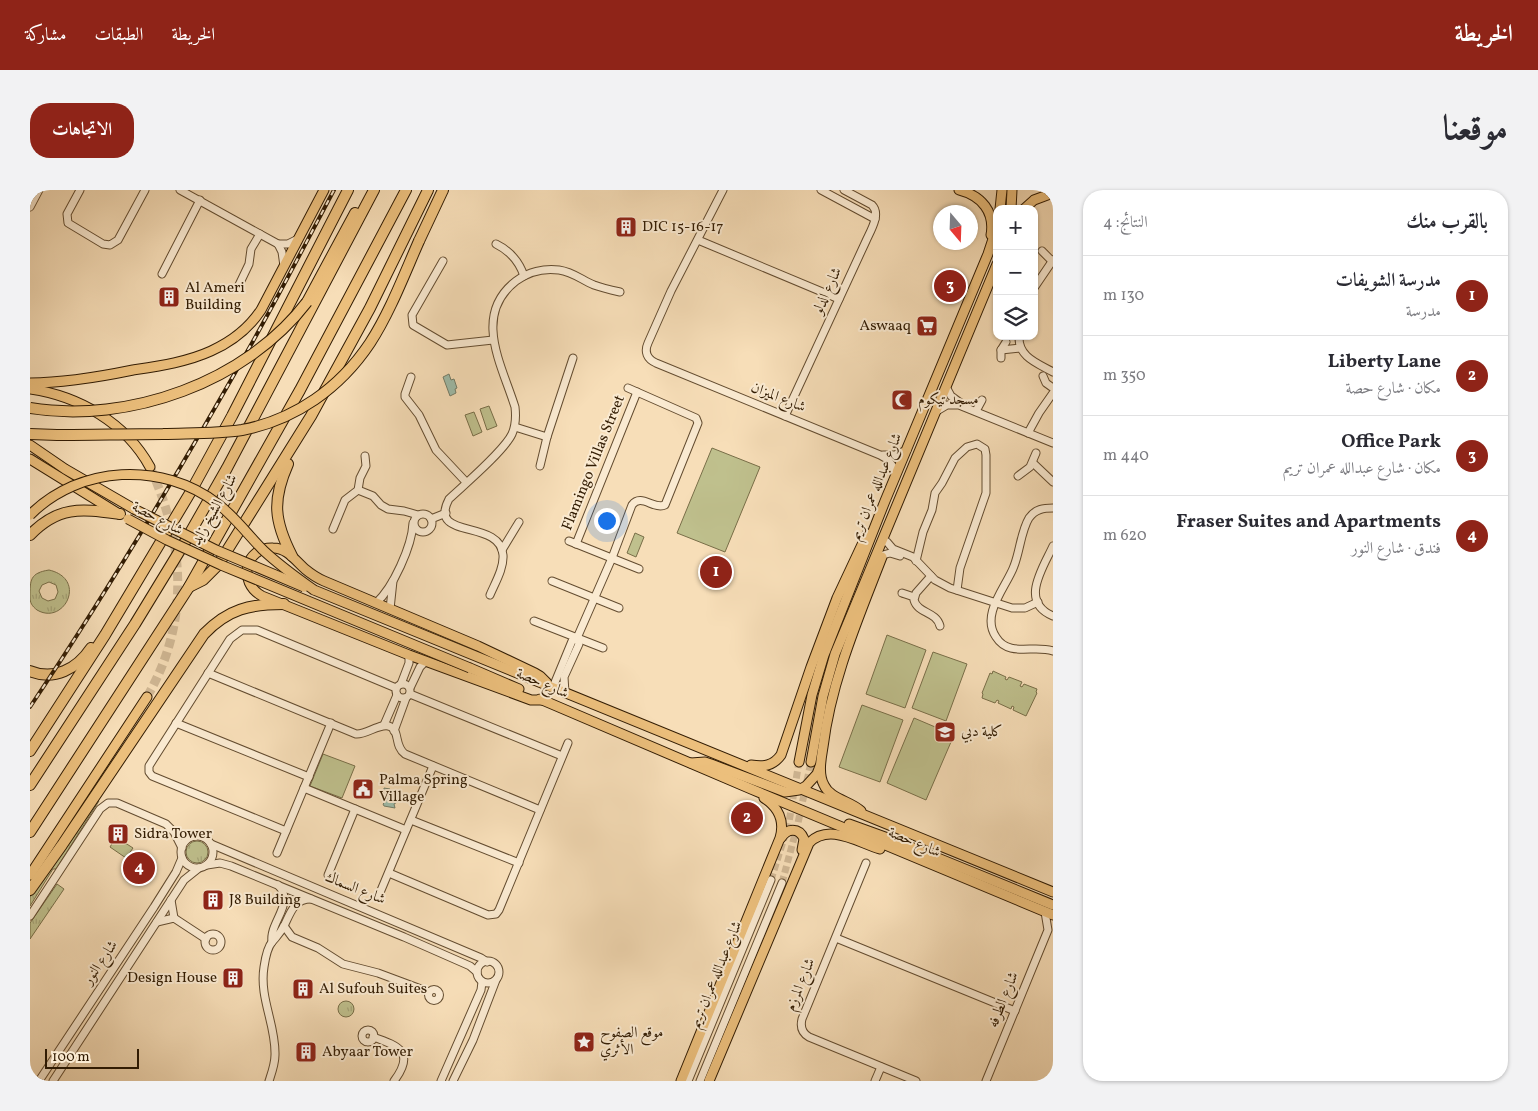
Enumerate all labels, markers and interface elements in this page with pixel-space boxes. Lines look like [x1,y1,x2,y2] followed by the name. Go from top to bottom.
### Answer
[1455,18,1513,52] text: الخريطة
[25,23,66,48] text: مشاركة
[94,23,143,48] text: الطبقات
[171,23,215,48] text: الخريطة
[30,103,134,158] button: الاتجاهات
[1443,106,1508,154] text: موقعنا
[933,205,978,250] north arrow
[993,205,1038,340] map controls
[993,205,1038,250] button: +
[1406,208,1488,237] text: بالقرب منك
[1103,212,1148,234] text: النتائج: 4
[614,215,638,239] building icon: DIC 15-16-17
[642,217,724,238] place label: DIC 15-16-17
[993,250,1038,295] button: −
[807,264,849,320] street label: شارع الدلو
[934,267,966,305] pin: 3
[1335,268,1441,294] text: مدرسة الشويفات
[185,278,245,316] place label: Al Ameri Building
[157,285,181,309] building icon: Al Ameri Building
[1103,285,1144,307] text: 130 m
[1469,285,1475,307] text: 1
[993,295,1038,340] button: layers
[1406,301,1441,323] text: مدرسة
[915,314,939,338] supermarket icon: Aswaaq
[860,316,912,337] place label: Aswaaq
[1328,349,1441,375] text: Liberty Lane
[1103,365,1146,387] text: 350 m
[1468,365,1476,387] text: 2
[747,377,809,419] street label: شارع الميزان
[1346,378,1441,400] text: مكان · شارع حصة
[890,388,914,412] mosque icon: مسجد تيكوم
[918,390,979,412] place label: مسجد تيكوم
[557,392,631,534] street label: Flamingo Villas Street
[1341,429,1441,455] text: Office Park
[846,430,909,544] street label: شارع عبدالله عمران تريم
[1103,445,1149,467] text: 440 m
[1468,445,1476,467] text: 3
[1283,458,1441,480] text: مكان · شارع عبدالله عمران تريم
[187,470,245,550] street label: شارع الشيخ زايد
[127,497,186,542] street label: شارع حصة
[594,508,620,534] your location
[1176,509,1441,535] text: Fraser Suites and Apartments
[1103,525,1147,547] text: 620 m
[1467,525,1477,547] text: 4
[1351,538,1441,560] text: فندق · شارع النور
[700,553,732,591] pin: 1
[512,664,572,705] street label: شارع حصة
[933,720,957,744] school or university icon: كلية دبي
[961,722,1003,743] place label: كلية دبي
[379,770,468,808] place label: Palma Spring Village
[351,777,375,801] public building icon: Palma Spring Village
[731,799,763,837] pin: 2
[106,822,130,846] building icon: Sidra Tower
[884,823,944,864] street label: شارع حصة
[134,824,212,845] place label: Sidra Tower
[123,849,155,887] pin: 4
[321,867,388,912] street label: شارع السماك
[201,888,225,912] building icon: J8 Building
[229,890,301,911] place label: J8 Building
[686,918,749,1032] street label: شارع عبدالله عمران تريم
[77,937,124,992] street label: شارع النور
[781,955,822,1015] street label: شارع المرزم
[221,966,245,990] building icon: Design House
[127,968,217,989] place label: Design House
[983,969,1026,1031] street label: شارع الطرفه
[291,977,315,1001] building icon: Al Sufouh Suites
[319,979,427,1000] place label: Al Sufouh Suites
[600,1023,663,1061] place label: موقع الصفوح الأثري
[572,1030,596,1054] place icon: موقع الصفوح الأثري
[294,1040,318,1064] building icon: Abyaar Tower
[322,1042,413,1063] place label: Abyaar Tower
[45,1046,139,1069] scale bar
[52,1048,90,1067] text: 100 m

